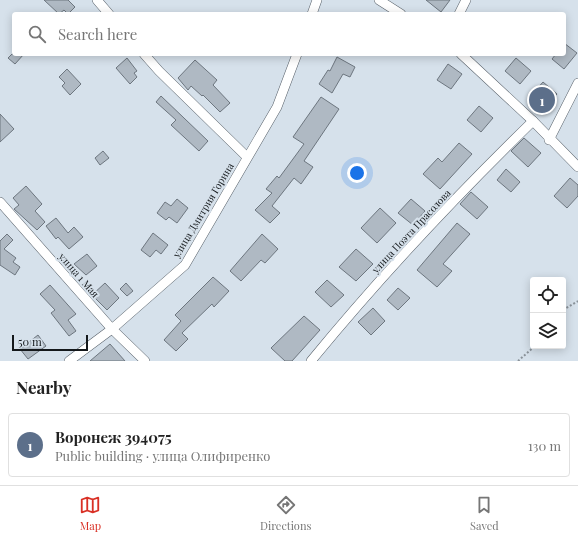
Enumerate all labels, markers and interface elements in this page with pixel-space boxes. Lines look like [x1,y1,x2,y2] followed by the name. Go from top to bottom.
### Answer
[12,12,566,56] search box
[26,23,48,45] icon: search
[58,24,137,44] text: Search here
[529,85,555,115] pin: 1
[169,160,237,261] street label: улица Дмитрия Горина
[347,163,367,183] your location
[368,186,454,277] street label: улица Поэта Прасолова
[55,249,103,301] street label: улица 1 Мая
[530,277,566,349] map controls
[530,277,566,313] button: locate
[530,313,566,349] button: layers
[12,333,88,352] scale bar
[18,334,42,349] text: 50 m
[16,376,71,398] text: Nearby
[55,427,172,447] text: Воронеж 394075
[28,437,32,454] text: 1
[528,437,561,454] text: 130 m
[55,447,270,464] text: Public building · улица Олифиренко
[79,494,101,533] tab: Map
[260,494,311,533] tab: Directions
[470,494,499,533] tab: Saved

